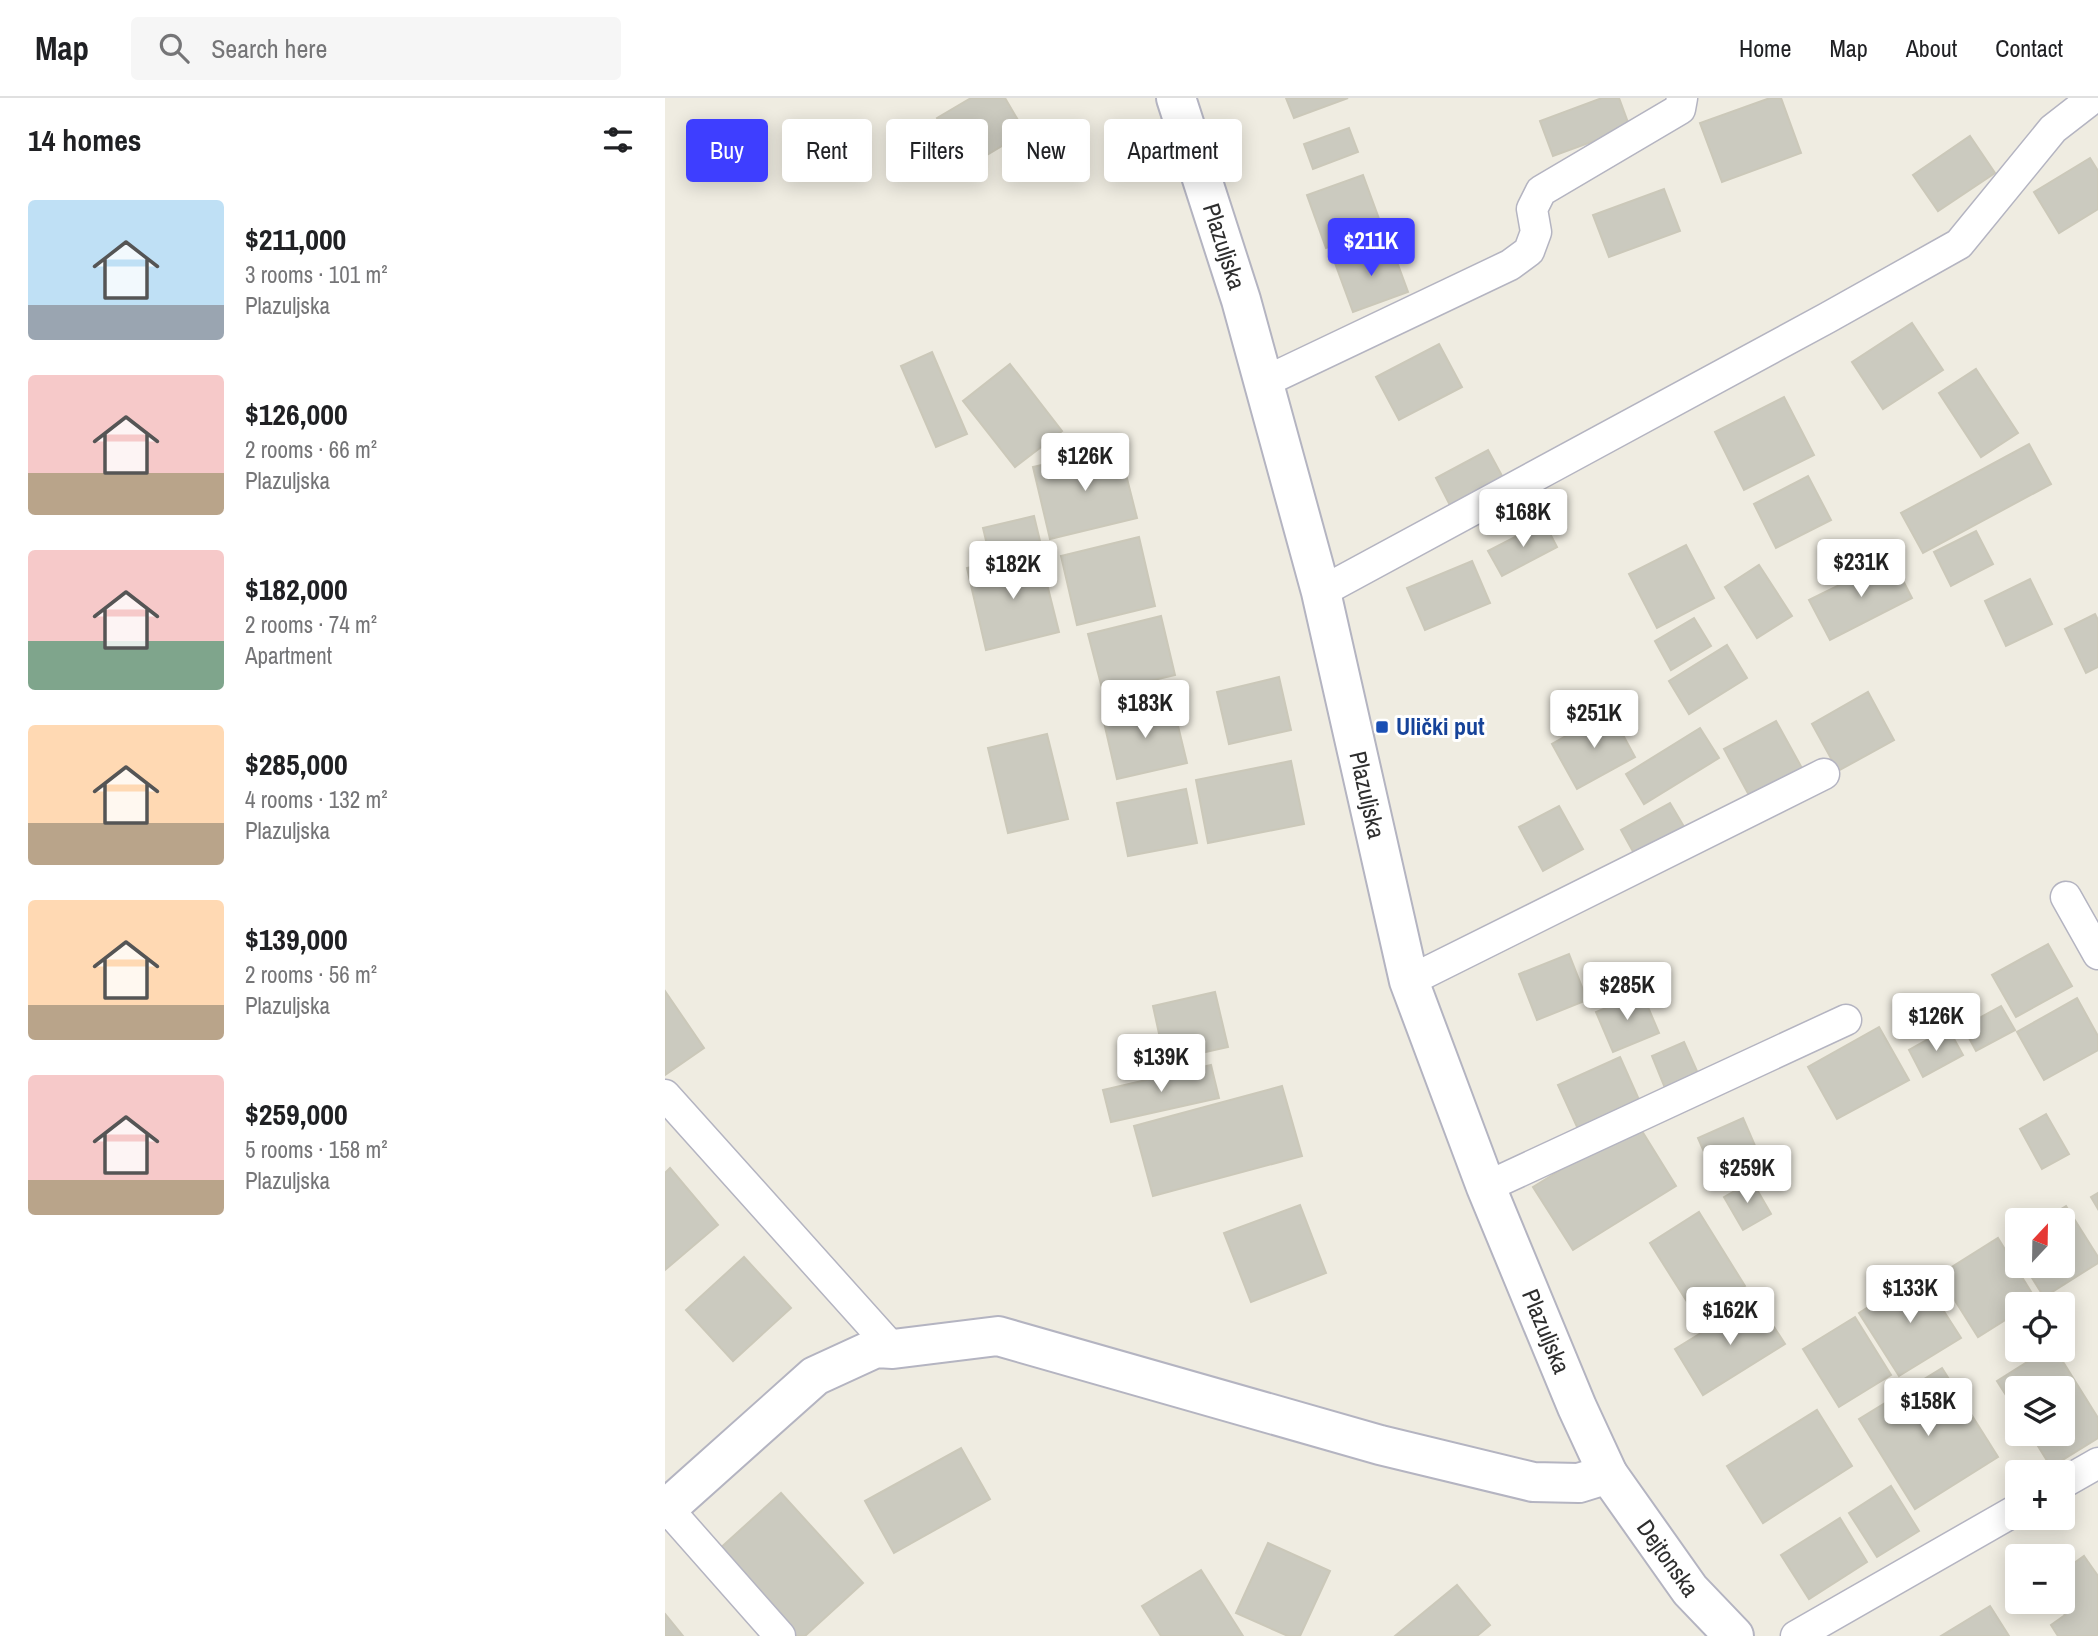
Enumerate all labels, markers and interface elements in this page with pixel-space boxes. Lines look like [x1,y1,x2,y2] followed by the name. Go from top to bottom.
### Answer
[131,17,621,80] search box
[35,26,89,70] text: Map
[155,29,193,67] icon: search
[211,31,327,66] text: Search here
[1739,32,1791,64] text: Home
[1829,32,1868,64] text: Map
[1906,32,1957,64] text: About
[1995,32,2063,64] text: Contact
[686,119,768,182] chip: Buy
[782,119,872,182] chip: Rent
[886,119,988,182] chip: Filters
[1002,119,1090,182] chip: New
[1104,119,1242,182] chip: Apartment
[28,120,142,160] text: 14 homes
[599,121,637,159] icon: filters
[1196,199,1254,293] street label: Plazuljska
[1322,218,1420,278] pin: $211K
[245,219,346,259] text: $211,000
[1344,225,1398,256] text: $211K
[84,228,168,312] icon: home
[245,259,388,290] text: 3 rooms · 101 m²
[245,290,330,321] text: Plazuljska
[245,394,348,434] text: $126,000
[84,403,168,487] icon: home
[245,434,377,465] text: 2 rooms · 66 m²
[1036,434,1134,493] pin: $126K
[1057,440,1113,471] text: $126K
[245,465,330,496] text: Plazuljska
[1474,490,1572,549] pin: $168K
[1495,496,1551,527] text: $168K
[1812,540,1910,599] pin: $231K
[964,542,1062,601] pin: $182K
[1833,546,1889,577] text: $231K
[985,548,1041,579] text: $182K
[245,569,348,609] text: $182,000
[84,578,168,662] icon: home
[245,609,377,640] text: 2 rooms · 74 m²
[245,640,332,671] text: Apartment
[1096,680,1194,740] pin: $183K
[1117,687,1173,718] text: $183K
[1545,690,1643,750] pin: $251K
[1566,697,1622,728] text: $251K
[1396,710,1485,742] place label: Ulički put
[1374,719,1390,735] marker: Ulički put
[245,744,348,784] text: $285,000
[1342,748,1393,842] street label: Plazuljska
[84,753,168,837] icon: home
[245,784,388,815] text: 4 rooms · 132 m²
[245,815,330,846] text: Plazuljska
[245,919,348,959] text: $139,000
[84,928,168,1012] icon: home
[245,959,377,990] text: 2 rooms · 56 m²
[1578,962,1676,1022] pin: $285K
[1599,969,1655,1000] text: $285K
[245,990,330,1021] text: Plazuljska
[1887,993,1985,1053] pin: $126K
[1908,1000,1964,1031] text: $126K
[1112,1034,1210,1094] pin: $139K
[1133,1041,1189,1072] text: $139K
[245,1094,348,1134] text: $259,000
[84,1103,168,1187] icon: home
[245,1134,388,1165] text: 5 rooms · 158 m²
[1698,1146,1796,1205] pin: $259K
[1719,1152,1775,1183] text: $259K
[245,1165,330,1196] text: Plazuljska
[2005,1208,2075,1278] north arrow
[2005,1208,2075,1614] map controls
[1861,1266,1959,1325] pin: $133K
[1882,1272,1938,1303] text: $133K
[1515,1284,1578,1378] street label: Plazuljska
[1681,1288,1779,1347] pin: $162K
[2005,1292,2075,1362] button: locate
[1702,1294,1758,1325] text: $162K
[2005,1376,2075,1446] button: layers
[1879,1378,1977,1438] pin: $158K
[1900,1385,1956,1416] text: $158K
[2005,1460,2075,1530] button: +
[1630,1513,1707,1603] street label: Dejtonska
[2005,1544,2075,1614] button: −

